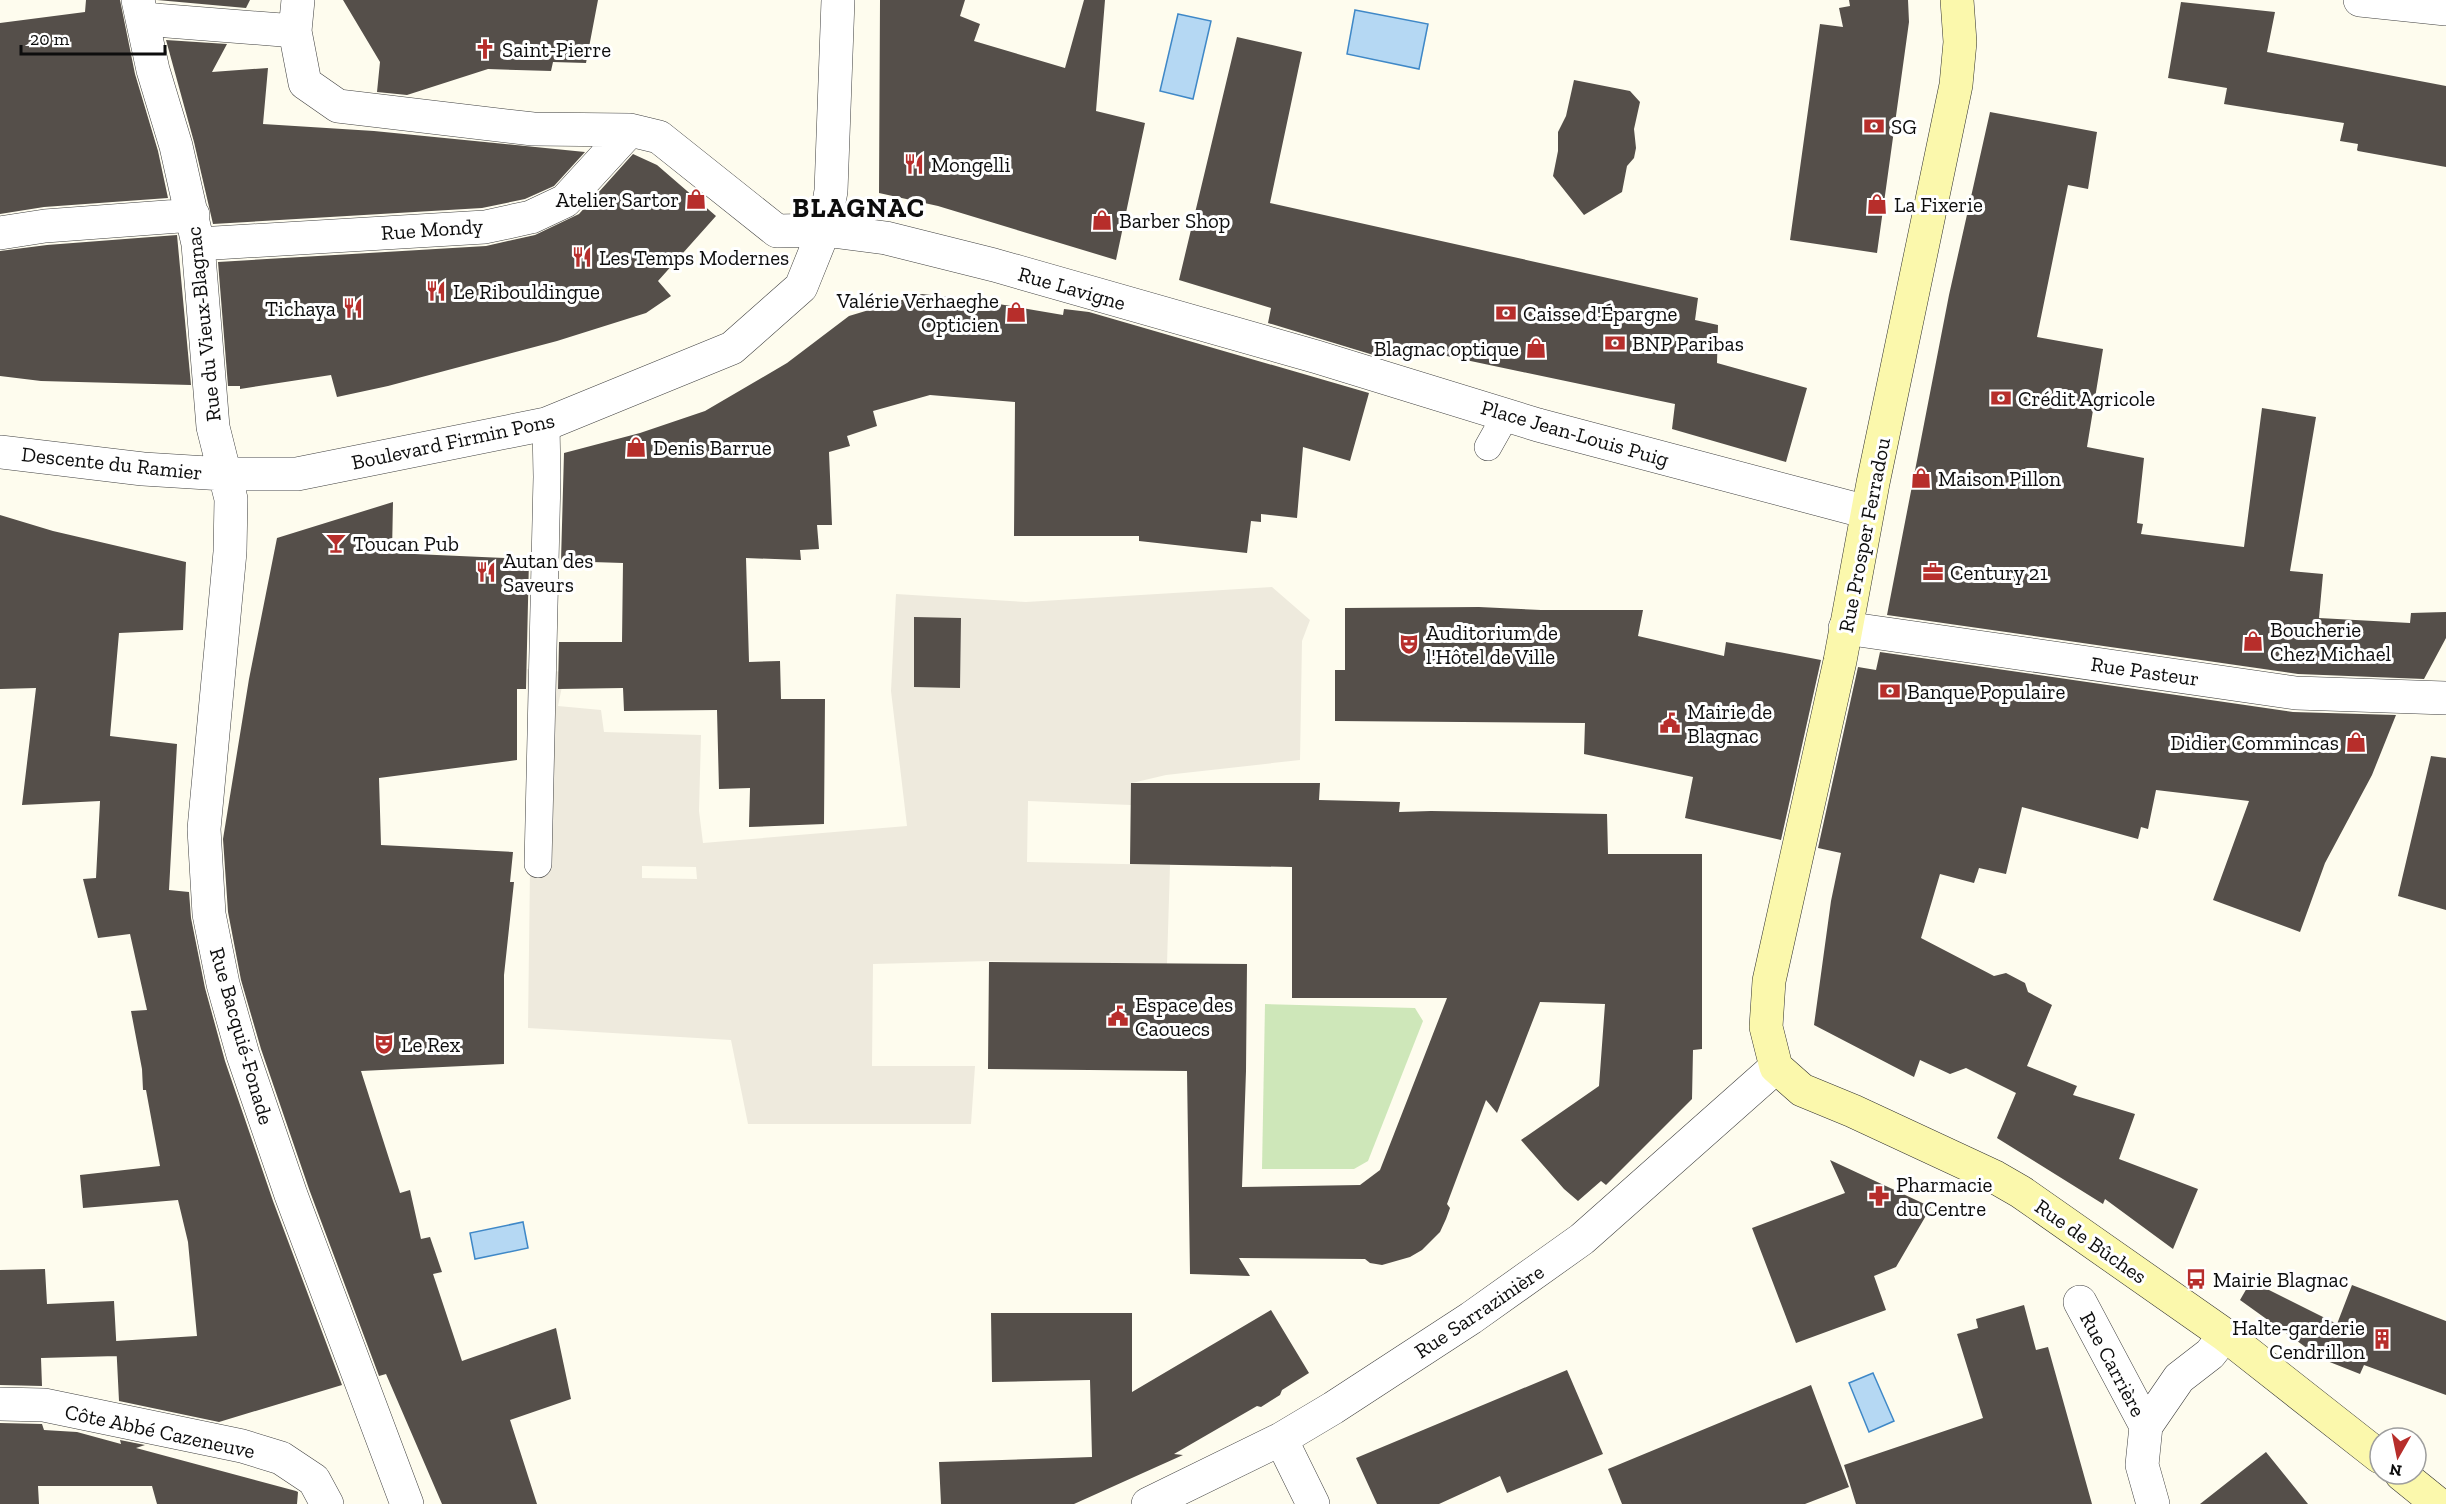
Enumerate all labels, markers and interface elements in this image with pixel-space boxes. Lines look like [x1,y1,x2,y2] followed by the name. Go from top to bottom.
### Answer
[21,18,165,56] scale bar
[30,28,70,50] text: 20 m
[473,37,497,61] church icon: Saint-Pierre
[502,37,611,62] place label: Saint-Pierre
[1862,114,1886,138] bank icon: SG
[1891,114,1917,139] place label: SG
[902,152,926,176] restaurant icon: Mongelli
[931,152,1010,177] place label: Mongelli
[556,187,679,212] place label: Atelier Sartor
[684,187,708,211] shop icon: Atelier Sartor
[792,192,926,224] district label: BLAGNAC
[1865,192,1889,216] shop icon: La Fixerie
[1894,192,1983,217] place label: La Fixerie
[1090,208,1114,232] shop icon: Barber Shop
[1119,208,1230,233] place label: Barber Shop
[380,213,484,245] street label: Rue Mondy
[180,225,226,423] street label: Rue du Vieux-Blagnac
[570,245,594,269] restaurant icon: Les Temps Modernes
[599,245,789,270] place label: Les Temps Modernes
[1015,261,1129,315] street label: Rue Lavigne
[424,279,448,303] restaurant icon: Le Ribouldingue
[453,279,600,304] place label: Le Ribouldingue
[836,288,999,337] place label: Valérie Verhaeghe Opticien
[265,296,336,321] place label: Tichaya
[341,296,365,320] restaurant icon: Tichaya
[1004,300,1028,324] shop icon: Valérie Verhaeghe Opticien
[1494,301,1518,325] bank icon: Caisse d'Épargne
[1523,301,1677,326] place label: Caisse d'Épargne
[1603,331,1627,355] bank icon: BNP Paribas
[1632,331,1744,356] place label: BNP Paribas
[1374,336,1519,361] place label: Blagnac optique
[1524,336,1548,360] shop icon: Blagnac optique
[1989,386,2013,410] bank icon: Crédit Agricole
[2018,386,2155,411] place label: Crédit Agricole
[1478,394,1672,472] street label: Place Jean-Louis Puig
[349,407,557,475] street label: Boulevard Firmin Pons
[624,435,648,459] shop icon: Denis Barrue
[653,435,772,460] place label: Denis Barrue
[1833,435,1895,635] street label: Rue Prosper Ferradou
[20,441,204,485] street label: Descente du Ramier
[1909,466,1933,490] shop icon: Maison Pillon
[1938,466,2061,491] place label: Maison Pillon
[324,531,348,555] bar icon: Toucan Pub
[353,531,459,556] place label: Toucan Pub
[503,548,593,597] place label: Autan des Saveurs
[474,560,498,584] restaurant icon: Autan des Saveurs
[1921,560,1945,584] office icon: Century 21
[1950,560,2048,585] place label: Century 21
[2270,617,2392,666] place label: Boucherie Chez Michael
[1426,620,1558,669] place label: Auditorium de l'Hôtel de Ville
[2241,629,2265,653] shop icon: Boucherie Chez Michael
[1397,632,1421,656] theatre icon: Auditorium de l'Hôtel de Ville
[2089,651,2201,691] street label: Rue Pasteur
[1878,679,1902,703] bank icon: Banque Populaire
[1907,679,2066,704] place label: Banque Populaire
[1687,699,1772,748] place label: Mairie de Blagnac
[1658,711,1682,735] public building icon: Mairie de Blagnac
[2170,730,2339,755] place label: Didier Commincas
[2344,730,2368,754] shop icon: Didier Commincas
[205,945,279,1128] street label: Rue Bacquié-Fonade
[1135,992,1233,1041] place label: Espace des Caouecs
[1106,1004,1130,1028] public building icon: Espace des Caouecs
[372,1032,396,1056] theatre icon: Le Rex
[401,1032,460,1057] place label: Le Rex
[1896,1172,1993,1221] place label: Pharmacie du Centre
[1867,1184,1891,1208] pharmacy icon: Pharmacie du Centre
[2030,1193,2152,1289] street label: Rue de Bûches
[1410,1258,1549,1363] street label: Rue Sarrazinière
[2184,1267,2208,1291] bus stop icon: Mairie Blagnac
[2213,1267,2348,1292] place label: Mairie Blagnac
[2075,1307,2151,1421] street label: Rue Carrière
[2232,1315,2365,1364] place label: Halte-garderie Cendrillon
[2370,1327,2394,1351] building icon: Halte-garderie Cendrillon
[63,1399,257,1463] street label: Côte Abbé Cazeneuve
[2368,1426,2428,1486] north arrow
[2388,1460,2403,1481] text: N

